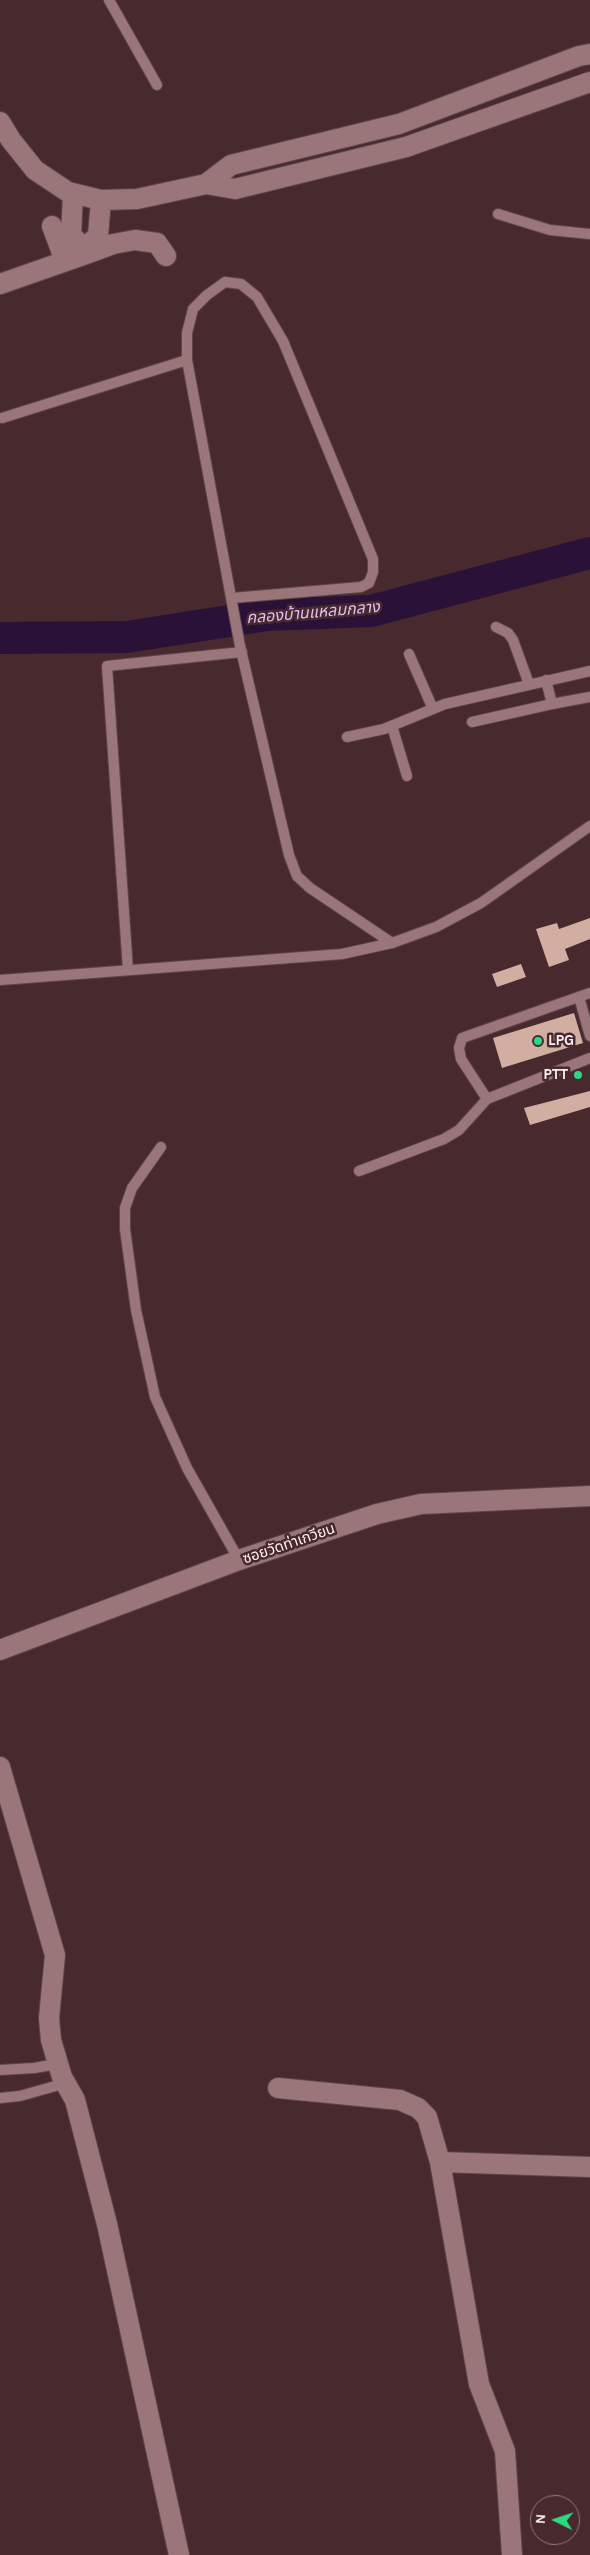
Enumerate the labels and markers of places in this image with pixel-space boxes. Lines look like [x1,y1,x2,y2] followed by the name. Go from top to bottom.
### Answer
[548,1032,574,1050] place label: LPG
[532,1035,544,1047] marker: LPG
[543,1066,568,1084] place label: PTT
[572,1069,584,1081] marker: PTT

